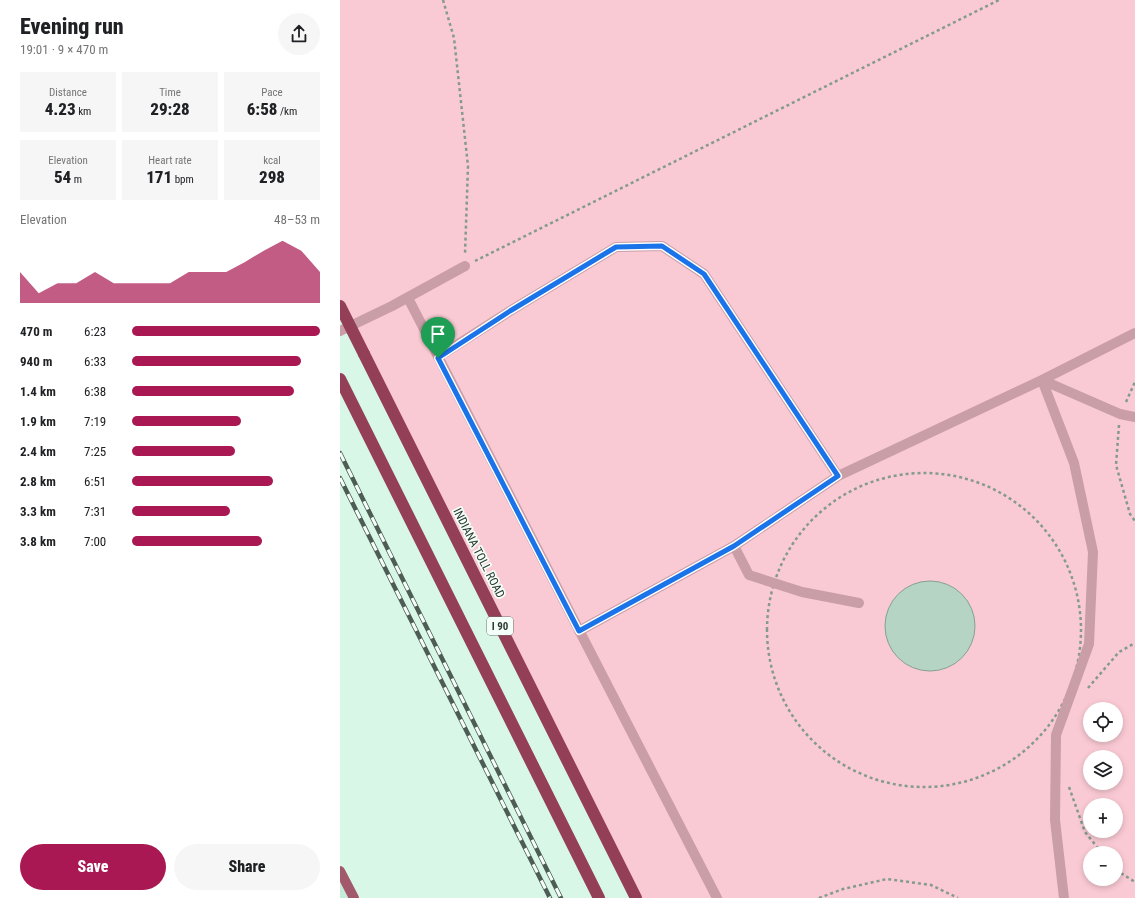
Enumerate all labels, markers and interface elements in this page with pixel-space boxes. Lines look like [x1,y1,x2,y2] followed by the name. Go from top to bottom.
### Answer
[278,13,320,55] button: share
[20,14,124,39] text: Evening run
[20,42,108,57] text: 19:01 · 9 × 470 m
[49,86,87,99] text: Distance
[159,86,181,99] text: Time
[261,86,283,99] text: Pace
[45,99,76,119] text: 4.23
[150,99,190,119] text: 29:28
[247,99,277,119] text: 6:58
[76,105,91,118] text: km
[277,105,297,118] text: /km
[48,154,88,167] text: Elevation
[148,154,192,167] text: Heart rate
[263,154,281,167] text: kcal
[54,167,71,187] text: 54
[146,167,172,187] text: 171
[259,167,285,187] text: 298
[71,173,82,186] text: m
[172,173,194,186] text: bpm
[20,212,67,227] text: Elevation
[274,212,320,227] text: 48–53 m
[421,317,455,358] pin
[427,323,449,345] icon: arrive
[20,324,52,339] text: 470 m
[84,324,106,339] text: 6:23
[20,354,52,369] text: 940 m
[84,354,106,369] text: 6:33
[20,384,56,399] text: 1.4 km
[84,384,106,399] text: 6:38
[20,414,56,429] text: 1.9 km
[84,414,106,429] text: 7:19
[20,444,56,459] text: 2.4 km
[84,444,106,459] text: 7:25
[20,474,56,489] text: 2.8 km
[84,474,106,489] text: 6:51
[20,504,56,519] text: 3.3 km
[84,504,106,519] text: 7:31
[450,506,508,600] street label: INDIANA TOLL ROAD
[20,534,56,549] text: 3.8 km
[84,534,106,549] text: 7:00
[487,617,513,635] road number: I 90
[1083,702,1123,886] map controls
[1083,702,1123,742] button: locate
[1083,750,1123,790] button: layers
[1083,798,1123,838] button: +
[20,844,166,890] button: Save
[174,844,320,890] button: Share
[1083,846,1123,886] button: −

